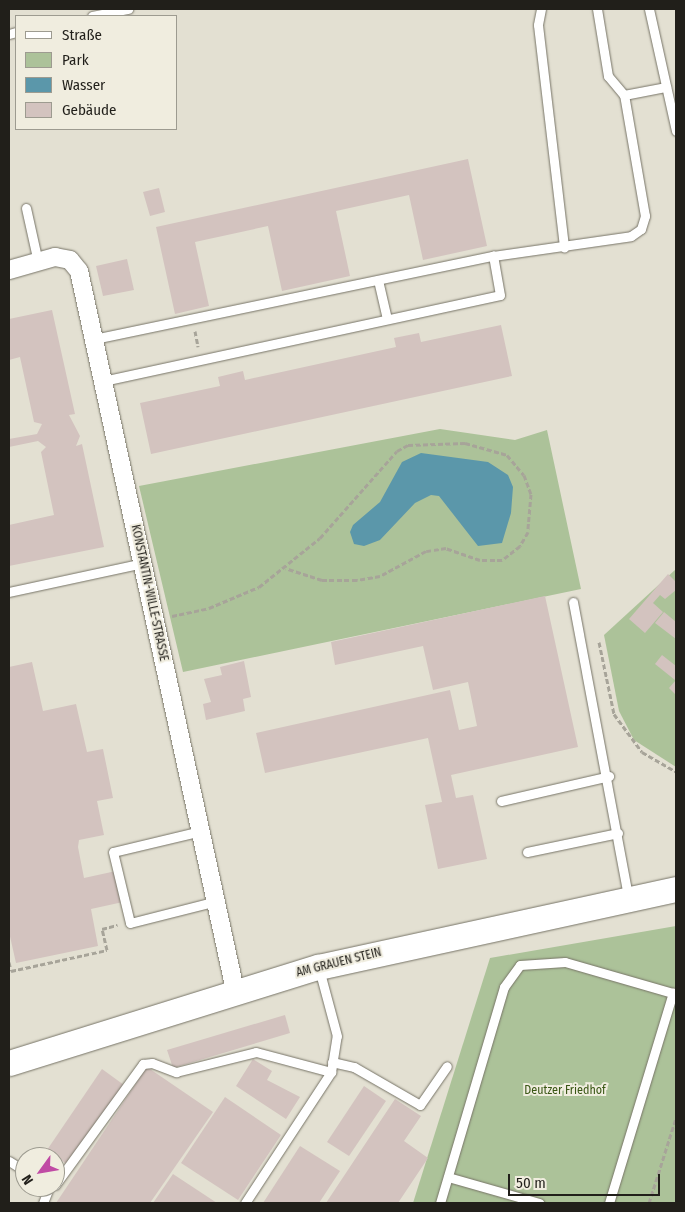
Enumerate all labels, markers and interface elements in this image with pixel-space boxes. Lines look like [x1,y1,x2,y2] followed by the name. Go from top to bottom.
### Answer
[15,15,178,130] legend
[62,26,102,44] text: Straße
[62,51,89,69] text: Park
[62,76,105,94] text: Wasser
[62,101,117,119] text: Gebäude
[127,523,171,663] street label: KONSTANTIN-WILLE-STRASSE
[295,945,383,981] street label: AM GRAUEN STEIN
[524,1084,606,1098] park label: Deutzer Friedhof
[15,1147,65,1197] north arrow
[510,1164,662,1196] scale bar
[18,1172,37,1188] text: N
[516,1174,546,1192] text: 50 m

